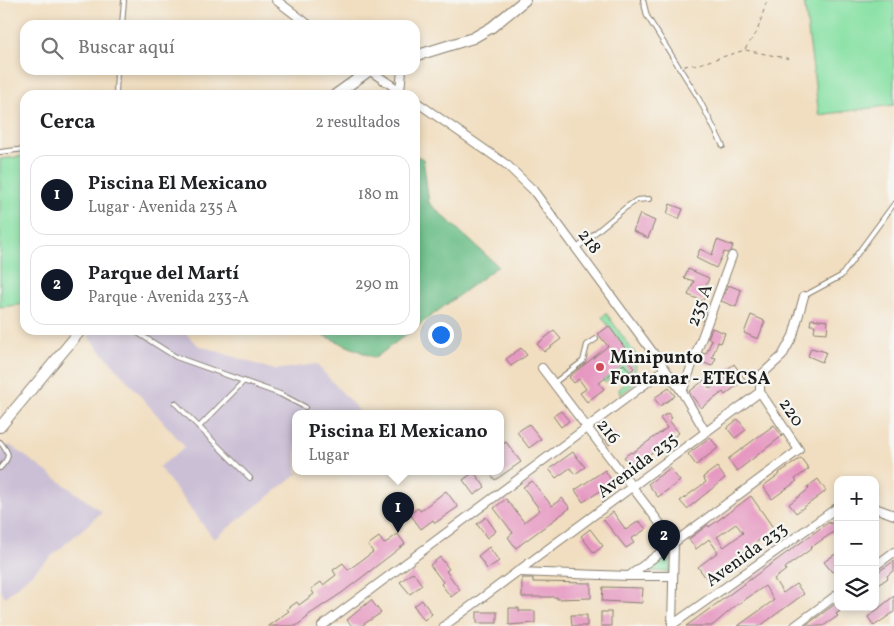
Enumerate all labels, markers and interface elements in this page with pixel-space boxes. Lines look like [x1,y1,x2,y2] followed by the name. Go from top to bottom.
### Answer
[20,20,420,75] search box
[38,34,66,62] icon: search
[78,35,175,61] text: Buscar aquí
[40,108,95,137] text: Cerca
[315,112,400,134] text: 2 resultados
[88,171,267,197] text: Piscina El Mexicano
[54,184,60,206] text: 1
[358,184,399,206] text: 180 m
[88,197,238,219] text: Lugar · Avenida 235 A
[571,224,607,260] street label: 218
[88,261,239,287] text: Parque del Martí
[53,274,61,296] text: 2
[355,274,399,296] text: 290 m
[681,281,720,330] street label: 235 A
[88,287,249,309] text: Parque · Avenida 233-A
[428,322,454,348] your location
[610,346,770,392] place label: Minipunto Fontanar - ETECSA
[594,361,606,373] marker: Minipunto Fontanar - ETECSA
[772,393,810,432] street label: 220
[292,410,504,475] popup
[590,414,626,450] street label: 216
[308,419,488,445] text: Piscina El Mexicano
[592,428,684,505] street label: Avenida 235
[308,445,349,467] text: Lugar
[834,476,879,611] map controls
[834,476,879,521] button: +
[382,492,414,533] pin: 1
[701,517,793,593] street label: Avenida 233
[648,520,680,561] pin: 2
[834,521,879,566] button: −
[834,566,879,611] button: layers

